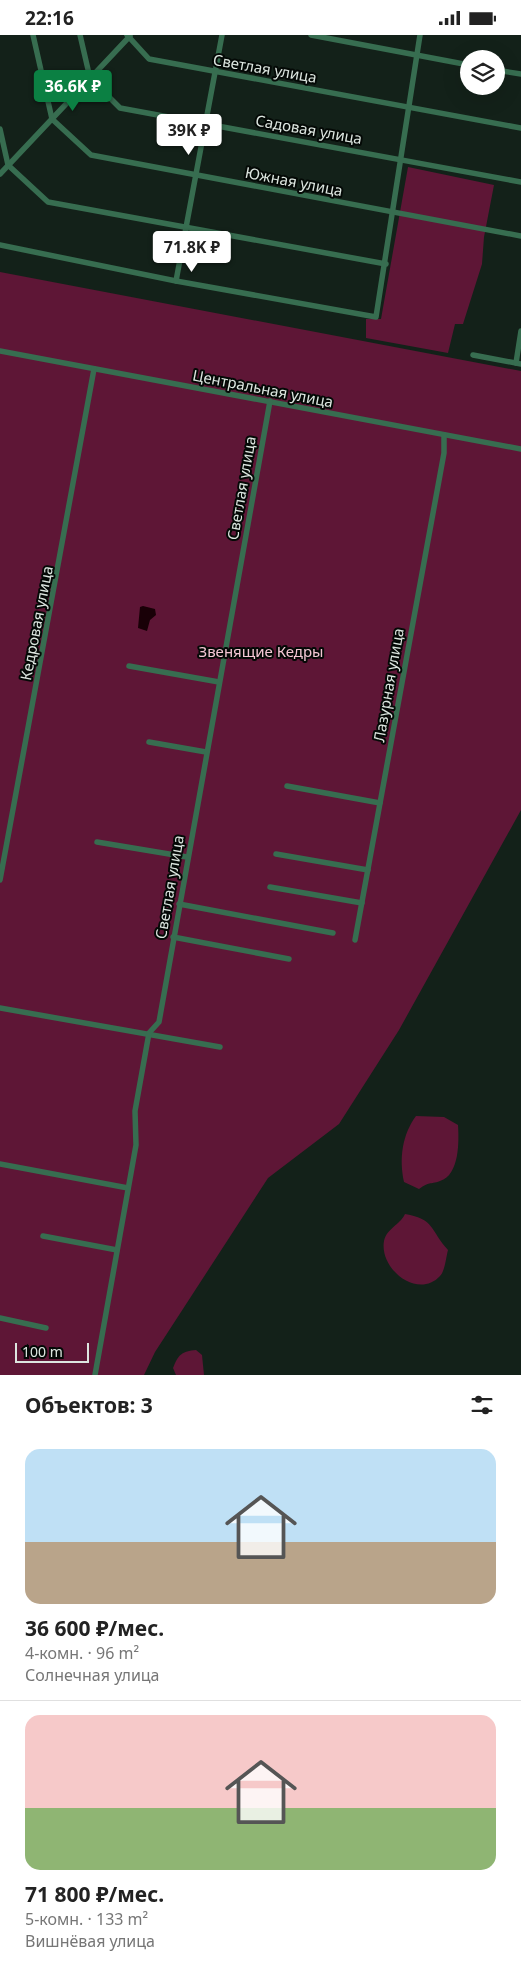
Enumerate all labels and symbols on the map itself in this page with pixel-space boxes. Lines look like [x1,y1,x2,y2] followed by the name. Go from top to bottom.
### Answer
[212,49,318,87] street label: Светлая улица
[27,69,119,112] pin: 36.6K ₽
[254,110,364,148] street label: Садовая улица
[154,113,224,156] pin: 39K ₽
[244,162,344,200] street label: Южная улица
[146,231,238,273] pin: 71.8K ₽
[191,365,335,411] street label: Центральная улица
[222,435,260,541] street label: Светлая улица
[15,564,57,682] street label: Кедровая улица
[368,626,408,744] street label: Лазурная улица
[199,641,323,661] park label: Звенящие Кедры
[150,834,188,940] street label: Светлая улица
[15,1340,89,1363] scale bar

